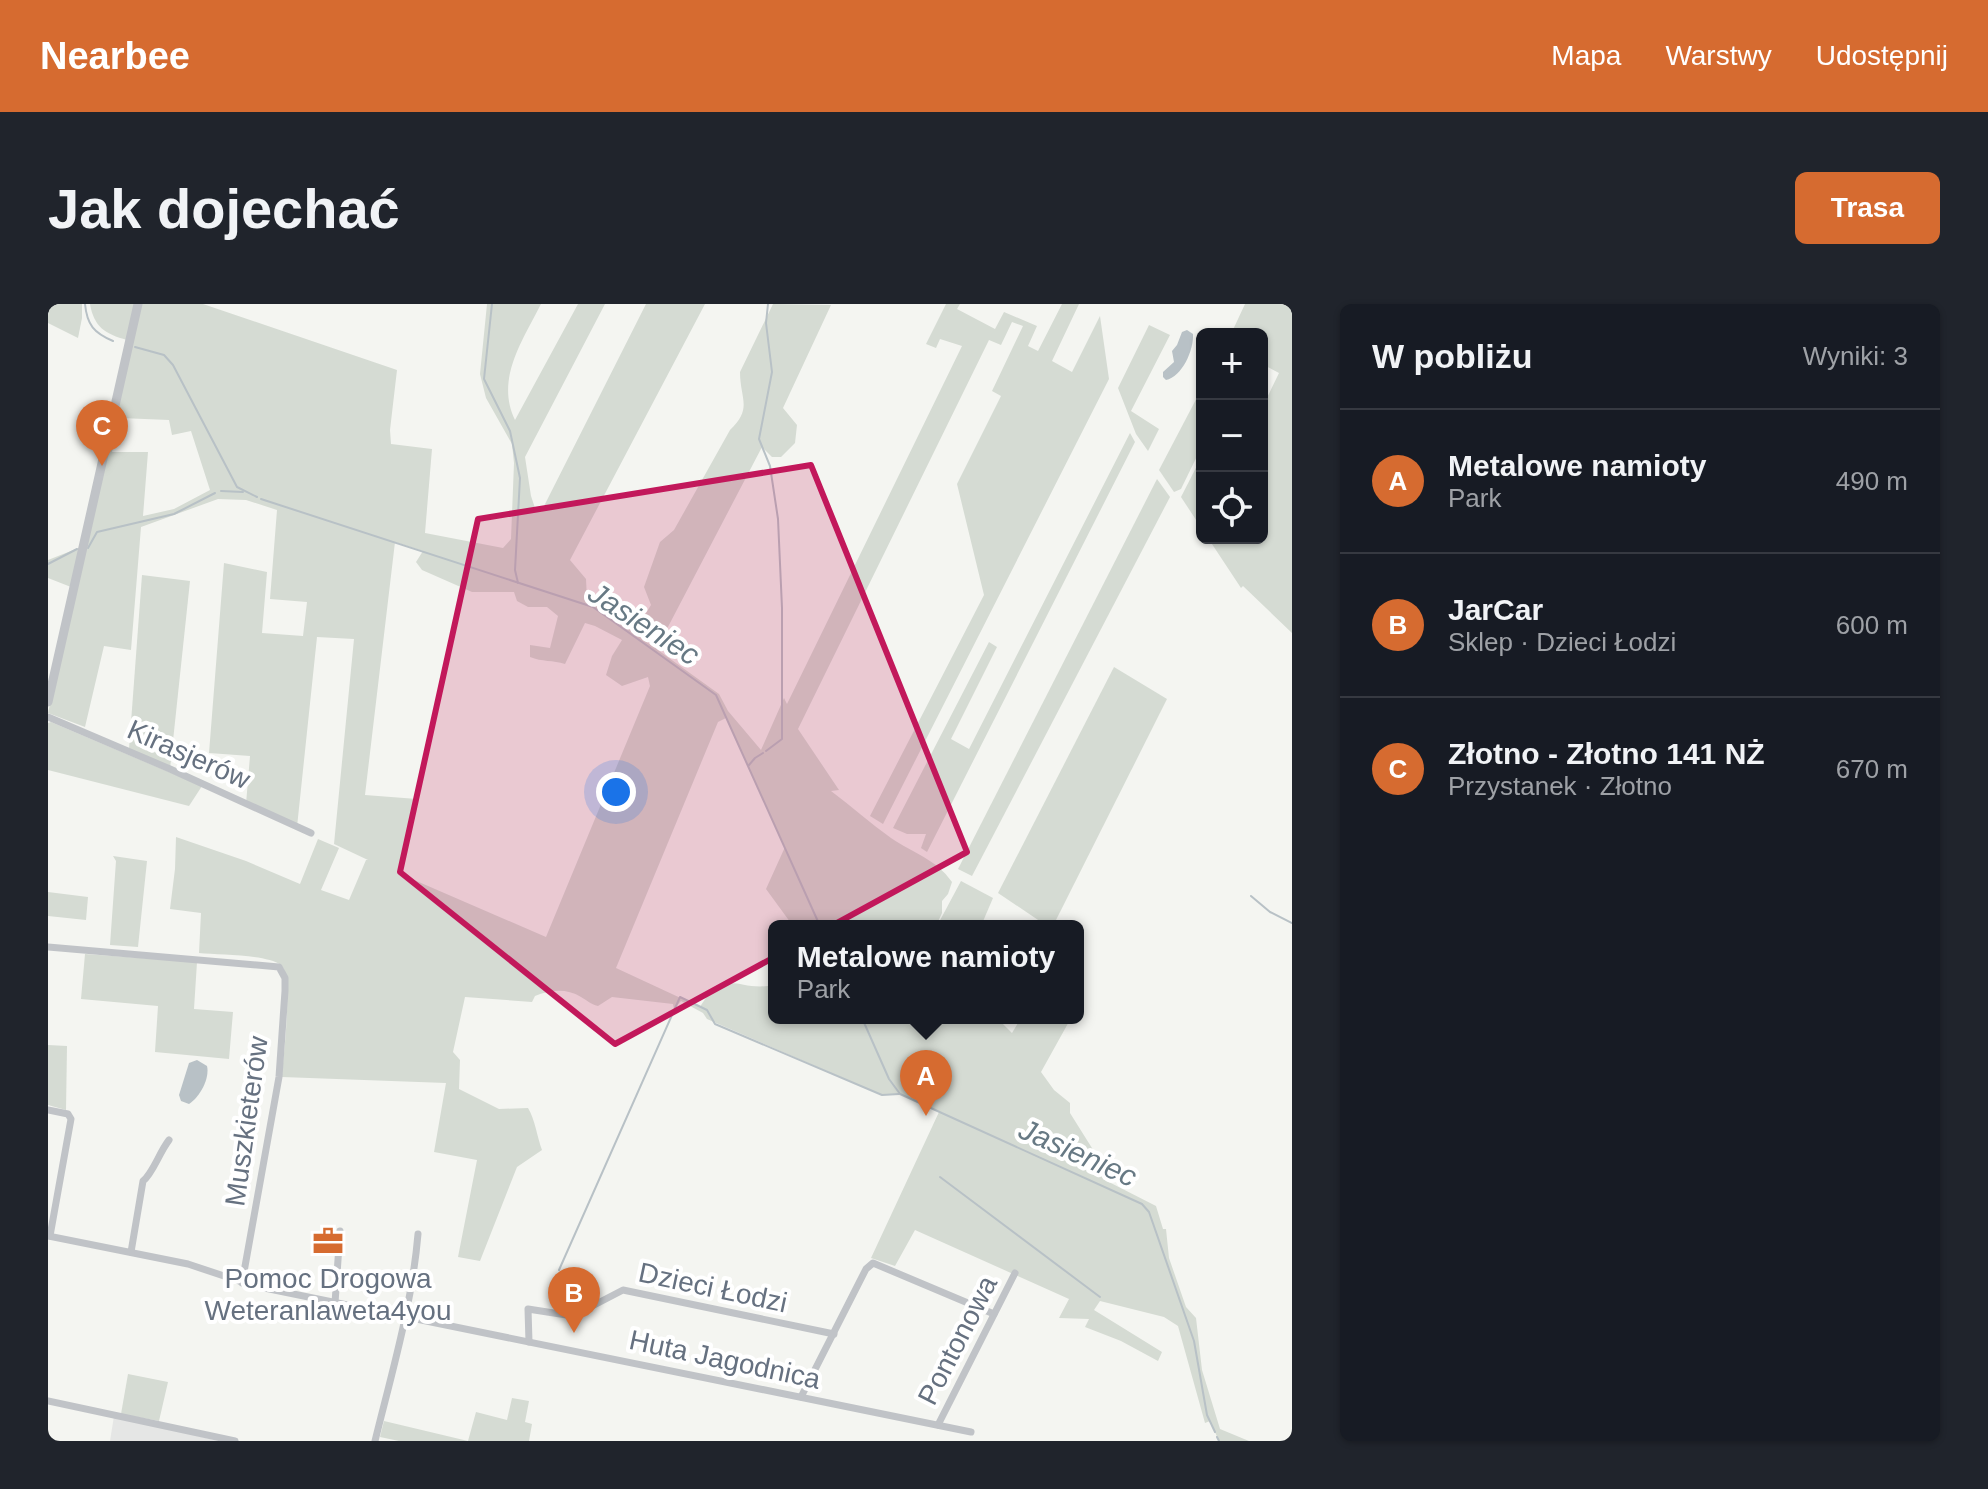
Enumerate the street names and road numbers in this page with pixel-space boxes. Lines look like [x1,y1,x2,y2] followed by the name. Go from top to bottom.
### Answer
[123,714,256,796] street label: Kirasjerów
[219,1033,274,1208] street label: Muszkieterów
[636,1257,790,1318] street label: Dzieci Łodzi
[912,1270,1003,1410] street label: Pontonowa
[627,1324,824,1395] street label: Huta Jagodnica

